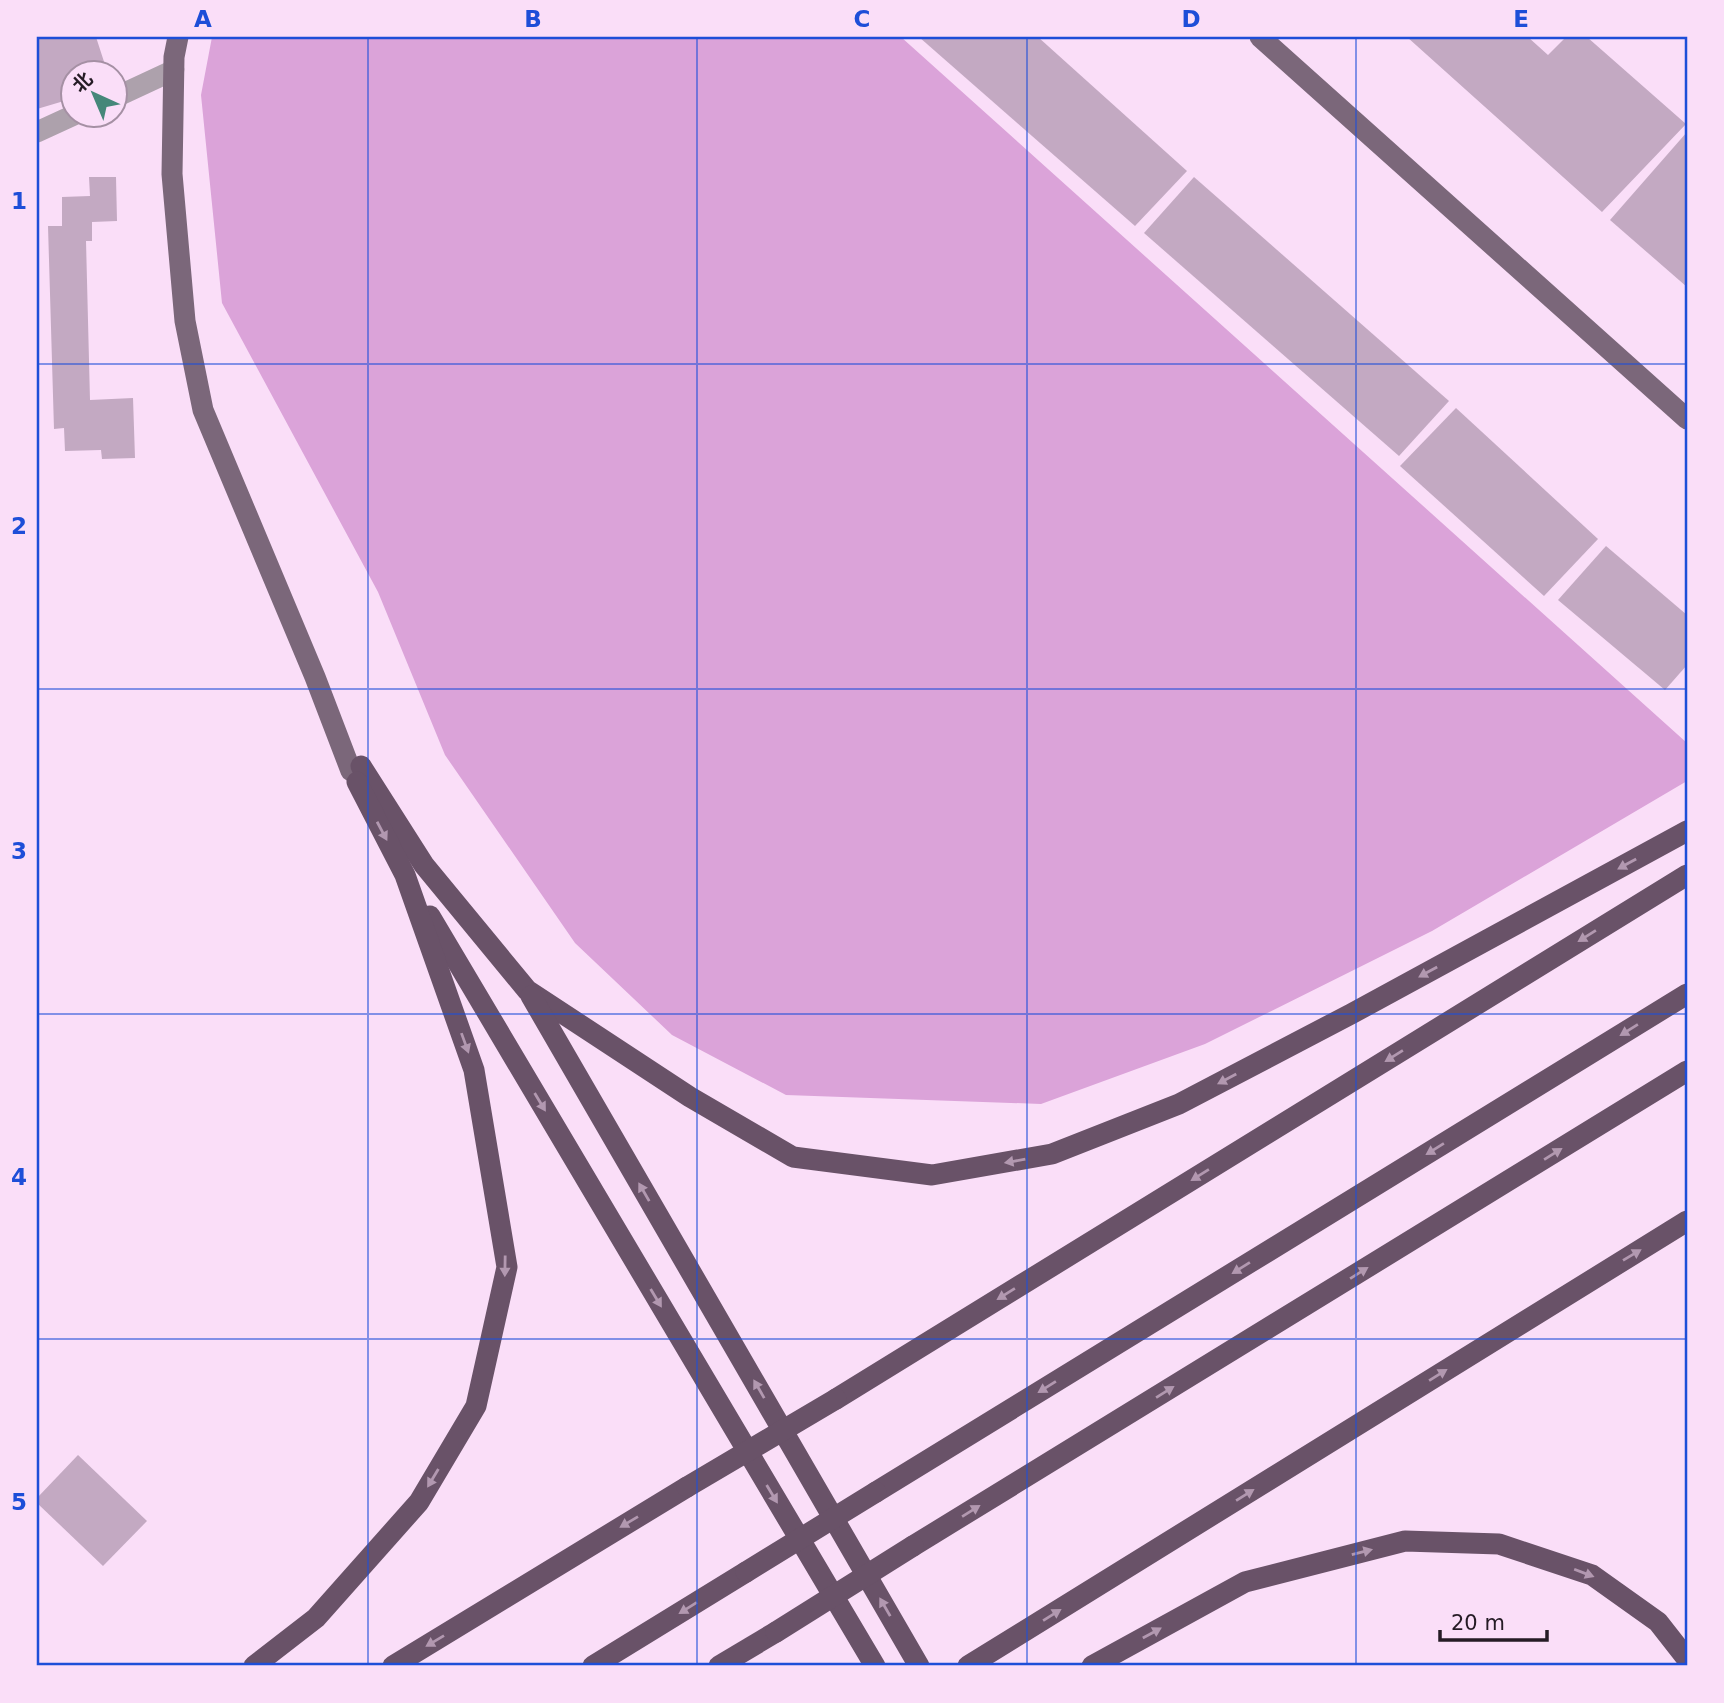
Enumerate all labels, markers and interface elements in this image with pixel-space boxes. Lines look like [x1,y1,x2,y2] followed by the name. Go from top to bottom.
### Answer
[194,6,212,32] text: A
[524,6,542,32] text: B
[854,6,870,32] text: C
[1181,6,1201,32] text: D
[1513,6,1529,32] text: E
[60,60,130,130] north arrow
[68,67,97,96] text: 北
[11,188,27,214] text: 1
[11,513,27,539] text: 2
[377,821,388,841] one-way arrow
[11,838,27,864] text: 3
[1617,857,1637,869] one-way arrow
[1578,930,1597,943] one-way arrow
[1417,966,1437,978] one-way arrow
[1620,1024,1639,1036] one-way arrow
[460,1032,471,1053] one-way arrow
[1384,1049,1403,1062] one-way arrow
[1217,1074,1237,1085] one-way arrow
[534,1093,546,1112] one-way arrow
[1426,1143,1445,1156] one-way arrow
[1544,1147,1563,1160] one-way arrow
[1004,1156,1026,1167] one-way arrow
[11,1164,27,1190] text: 4
[1191,1169,1210,1182] one-way arrow
[638,1183,651,1202] one-way arrow
[1622,1249,1641,1261] one-way arrow
[499,1255,510,1277] one-way arrow
[1232,1262,1251,1275] one-way arrow
[1350,1266,1369,1279] one-way arrow
[997,1288,1016,1301] one-way arrow
[650,1289,662,1308] one-way arrow
[1429,1368,1448,1381] one-way arrow
[752,1380,765,1399] one-way arrow
[1038,1381,1057,1394] one-way arrow
[1156,1385,1175,1398] one-way arrow
[426,1469,439,1488] one-way arrow
[766,1484,779,1503] one-way arrow
[1235,1488,1255,1501] one-way arrow
[11,1489,27,1515] text: 5
[962,1504,981,1517] one-way arrow
[620,1516,639,1529] one-way arrow
[1351,1546,1373,1557] one-way arrow
[1573,1567,1594,1578] one-way arrow
[879,1598,891,1617] one-way arrow
[1440,1598,1547,1642] scale bar
[678,1602,697,1614] one-way arrow
[1042,1608,1061,1621] one-way arrow
[1451,1611,1505,1635] text: 20 m
[1142,1627,1161,1639] one-way arrow
[425,1635,444,1647] one-way arrow

